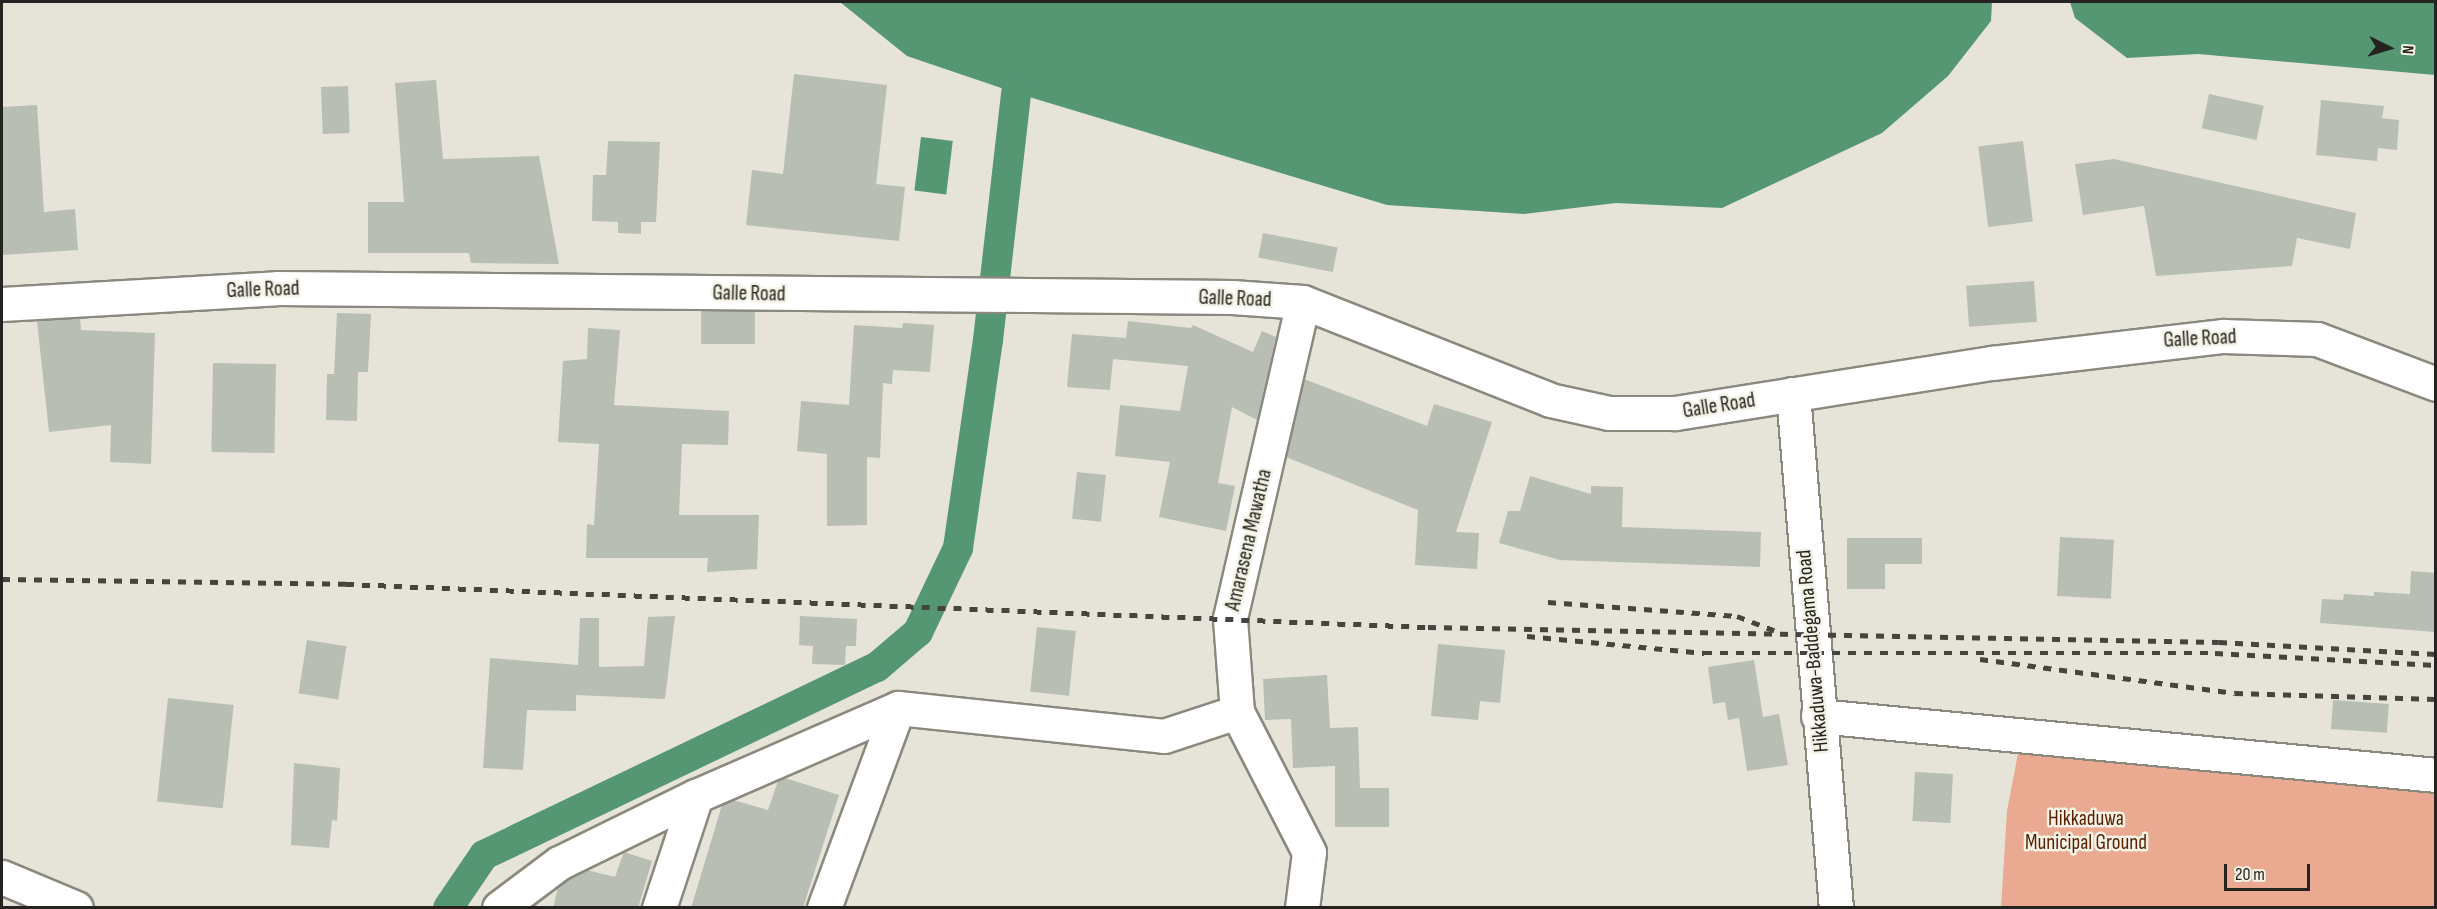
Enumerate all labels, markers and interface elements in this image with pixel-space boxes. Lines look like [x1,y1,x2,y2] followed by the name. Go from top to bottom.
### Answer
[2359,18,2419,78] north arrow
[2398,45,2417,55] text: N
[226,276,300,304] street label: Galle Road
[712,281,786,307] street label: Galle Road
[1198,285,1272,313] street label: Galle Road
[2163,325,2237,353] street label: Galle Road
[1681,388,1757,424] street label: Galle Road
[1220,467,1278,613] street label: Amarasena Mawatha
[1792,549,1834,753] street label: Hikkaduwa-Baddegama Road
[2025,806,2147,856] park label: Hikkaduwa Municipal Ground
[2227,852,2312,890] scale bar
[2235,864,2265,885] text: 20 m

